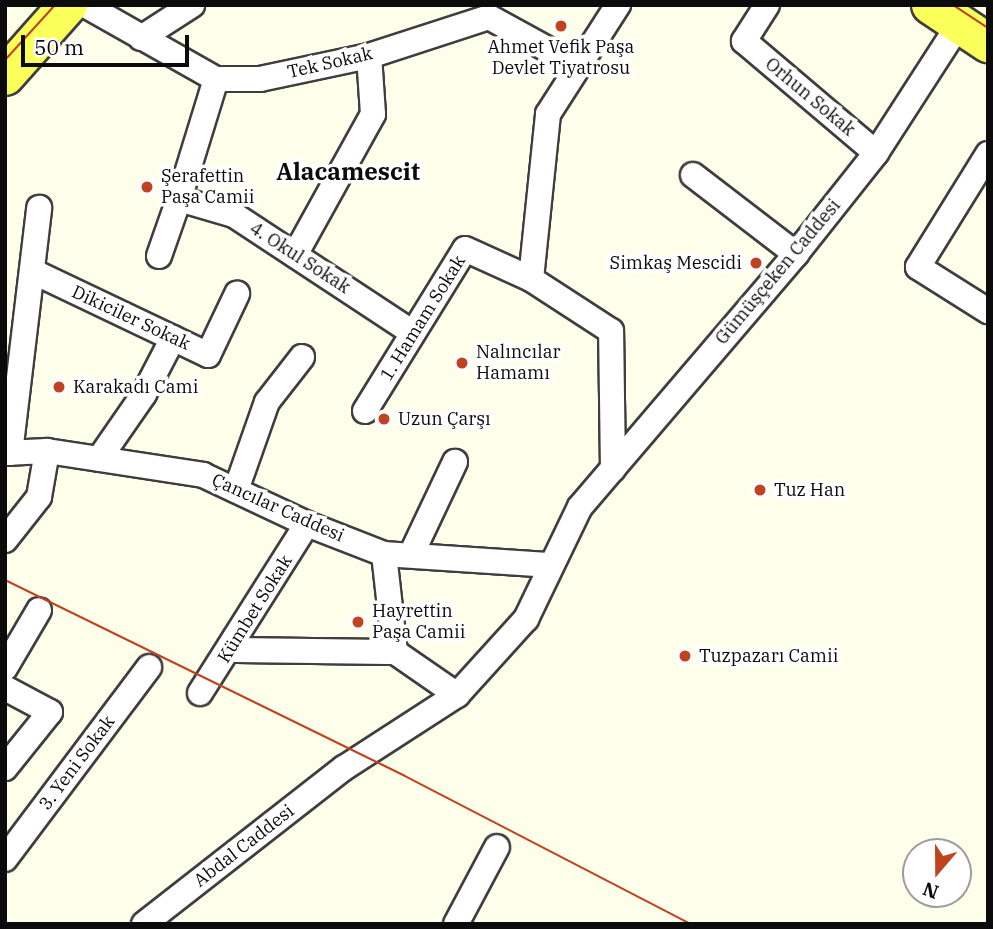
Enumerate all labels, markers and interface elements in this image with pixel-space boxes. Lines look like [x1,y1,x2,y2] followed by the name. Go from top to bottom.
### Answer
[553,18,569,34] marker: Ahmet Vefik Paşa Devlet Tiyatrosu
[24,21,192,65] scale bar
[34,33,84,61] text: 50 m
[488,37,634,80] place label: Ahmet Vefik Paşa Devlet Tiyatrosu
[285,43,375,83] street label: Tek Sokak
[761,53,859,141] street label: Orhun Sokak
[276,158,420,186] district label: Alacamescit
[161,166,254,208] place label: Şerafettin Paşa Camii
[139,179,155,195] marker: Şerafettin Paşa Camii
[711,195,845,349] street label: Gümüşçeken Caddesi
[246,218,354,298] street label: 4. Okul Sokak
[376,251,470,385] street label: 1. Hamam Sokak
[610,252,742,274] place label: Simkaş Mescidi
[748,255,764,271] marker: Simkaş Mescidi
[68,281,194,355] street label: Dikiciler Sokak
[476,342,560,384] place label: Nalıncılar Hamamı
[454,355,470,371] marker: Nalıncılar Hamamı
[73,376,198,398] place label: Karakadı Cami
[51,379,67,395] marker: Karakadı Cami
[398,408,491,430] place label: Uzun Çarşı
[376,411,392,427] marker: Uzun Çarşı
[209,469,347,547] street label: Çancılar Caddesi
[774,479,845,501] place label: Tuz Han
[752,482,768,498] marker: Tuz Han
[213,551,297,667] street label: Kümbet Sokak
[372,601,465,644] place label: Hayrettin Paşa Camii
[350,614,366,630] marker: Hayrettin Paşa Camii
[699,645,838,667] place label: Tuzpazarı Camii
[677,648,693,664] marker: Tuzpazarı Camii
[35,712,119,814] street label: 3. Yeni Sokak
[190,800,298,892] street label: Abdal Caddesi
[902,838,972,908] north arrow
[919,877,942,905] text: N

